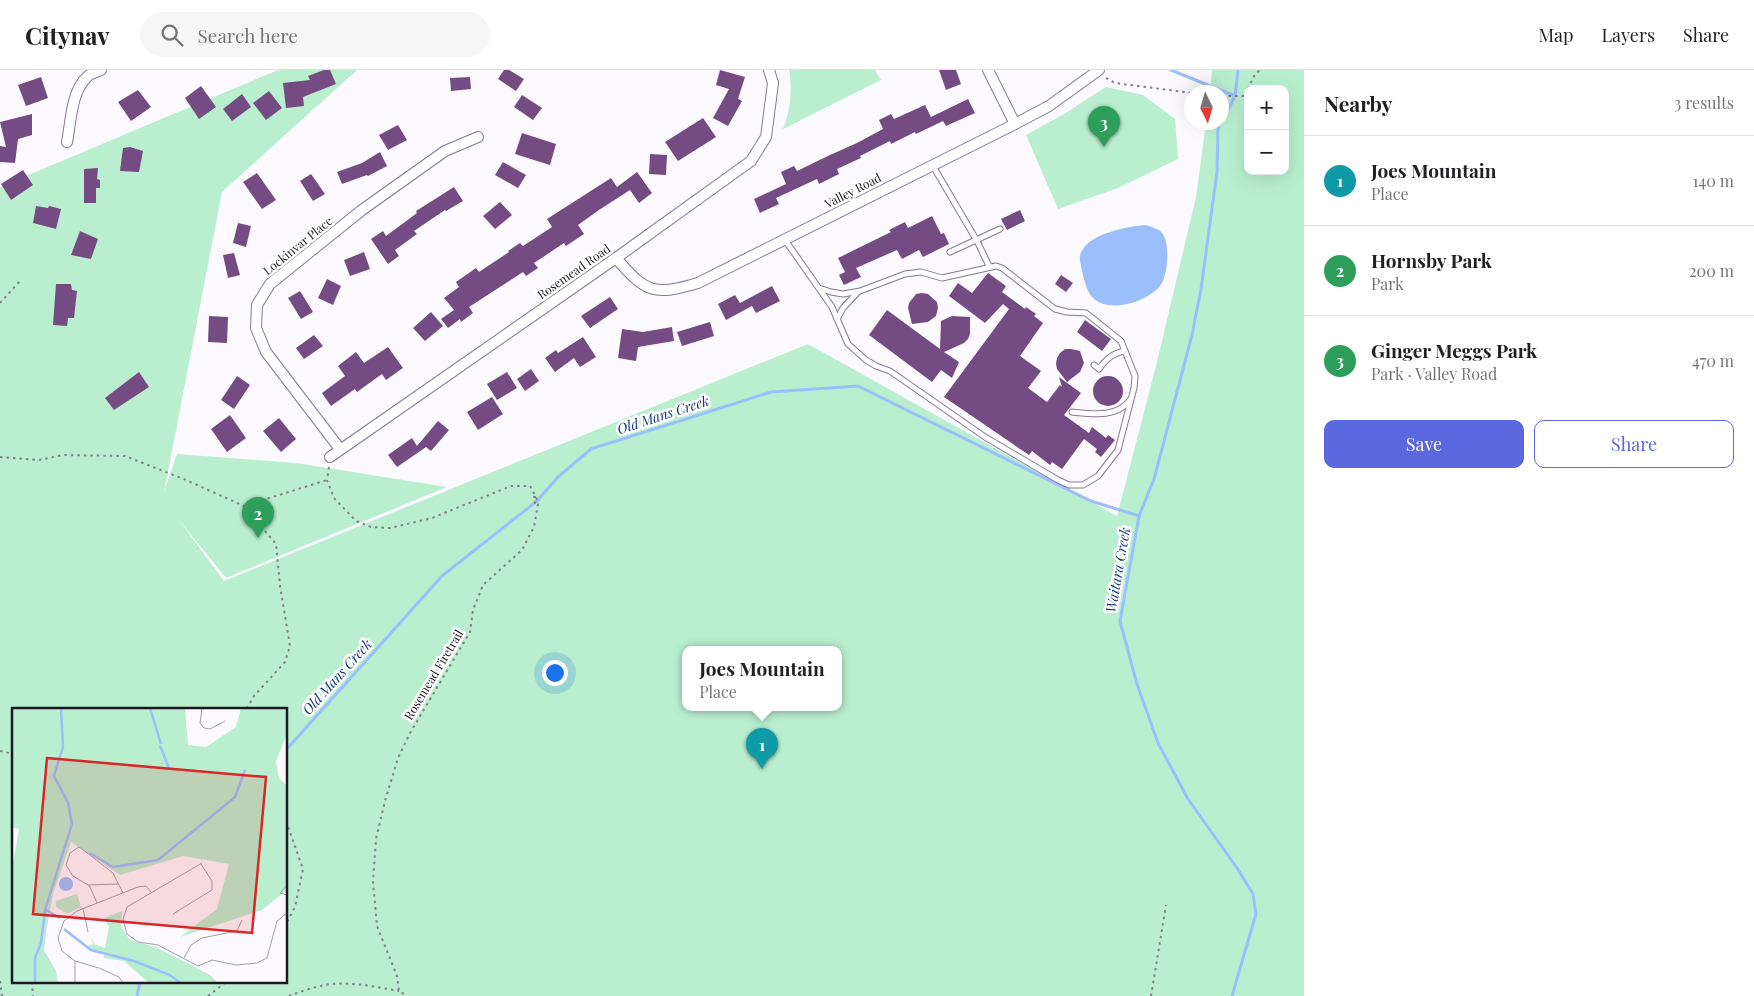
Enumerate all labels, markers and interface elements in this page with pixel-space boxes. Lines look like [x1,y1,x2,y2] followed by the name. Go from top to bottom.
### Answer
[140,12,490,57] search box
[25,19,110,51] text: Citynav
[158,21,186,49] icon: search
[198,22,298,48] text: Search here
[1538,23,1573,47] text: Map
[1601,23,1655,47] text: Layers
[1683,23,1729,47] text: Share
[1184,85,1229,130] north arrow
[1244,85,1289,175] map controls
[1244,85,1289,130] button: +
[1324,89,1393,117] text: Nearby
[1674,92,1734,113] text: 3 results
[1088,106,1120,147] pin: 3
[1244,130,1289,175] button: −
[1371,157,1496,183] text: Joes Mountain
[821,169,884,212] street label: Valley Road
[1337,170,1343,191] text: 1
[1692,170,1734,191] text: 140 m
[1371,183,1409,204] text: Place
[259,212,335,278] street label: Lockinvar Place
[534,240,613,302] street label: Rosemead Road
[1371,247,1492,273] text: Hornsby Park
[1336,260,1344,281] text: 2
[1689,260,1734,281] text: 200 m
[1371,273,1404,294] text: Park
[1371,337,1537,363] text: Ginger Meggs Park
[1336,350,1344,371] text: 3
[1692,350,1734,371] text: 470 m
[1371,363,1497,384] text: Park · Valley Road
[614,391,711,438] water label: Old Mans Creek
[1324,420,1524,468] button: Save
[1534,420,1734,468] button: Share
[242,497,274,538] pin: 2
[1101,526,1134,614] water label: Waitara Creek
[400,626,467,723] street label: Rosemead Firetrail
[298,635,376,719] water label: Old Mans Creek
[682,646,842,711] popup
[699,655,825,681] text: Joes Mountain
[542,660,568,686] your location
[699,681,737,702] text: Place
[12,708,288,984] inset map
[746,728,778,769] pin: 1

